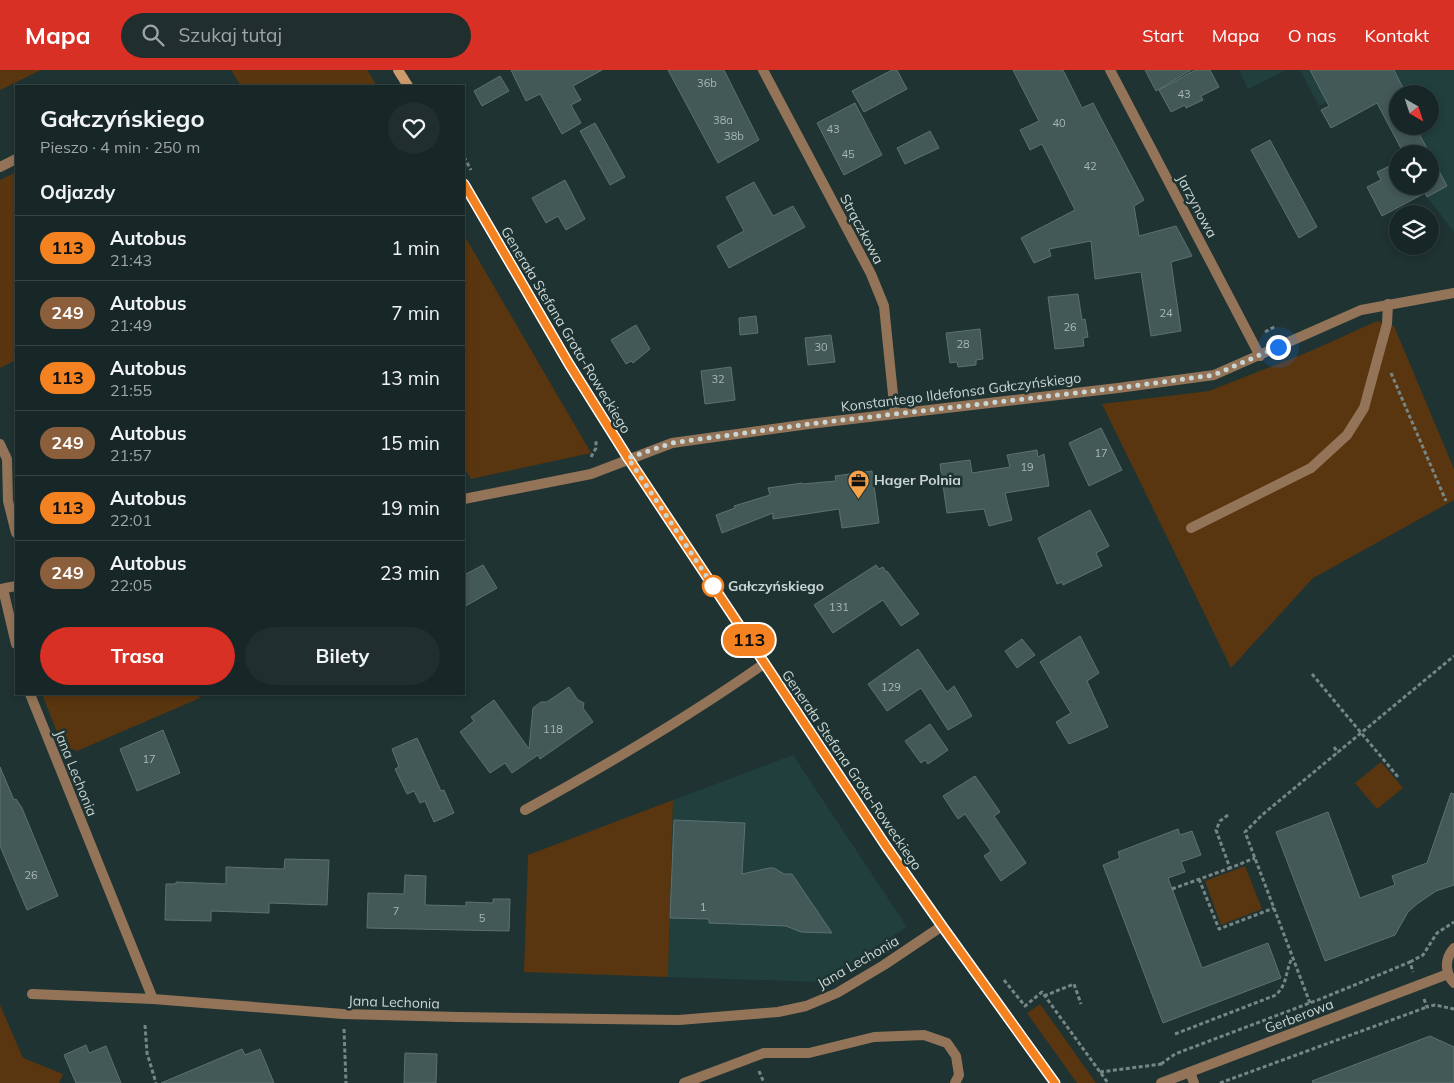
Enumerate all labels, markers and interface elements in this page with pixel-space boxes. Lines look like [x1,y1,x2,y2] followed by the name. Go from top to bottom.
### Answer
[121,13,471,58] search box
[25,20,91,50] text: Mapa
[139,21,167,49] icon: search
[179,23,282,47] text: Szukaj tutaj
[1142,24,1184,47] text: Start
[1212,24,1260,47] text: Mapa
[1288,24,1337,47] text: O nas
[1365,24,1429,47] text: Kontakt
[697,76,717,90] house number: 36b
[1389,85,1439,135] north arrow
[1389,85,1439,255] map controls
[1177,87,1191,101] house number: 43
[388,102,440,154] button: heart
[40,103,205,133] text: Gałczyńskiego
[713,113,733,127] house number: 38a
[1052,116,1066,130] house number: 40
[826,122,840,136] house number: 43
[724,129,744,143] house number: 38b
[40,137,200,157] text: Pieszo · 4 min · 250 m
[1389,145,1439,195] button: locate
[841,147,855,161] house number: 45
[1083,159,1097,173] house number: 42
[1173,171,1221,241] street label: Jarzynowa
[40,180,115,204] text: Odjazdy
[836,191,888,267] street label: Strączkowa
[1389,205,1439,255] button: layers
[497,223,635,437] street label: Generała Stefana Grota-Roweckiego
[110,226,187,250] text: Autobus
[51,236,84,259] text: 113
[391,236,440,260] text: 1 min
[110,250,152,270] text: 21:43
[110,291,187,315] text: Autobus
[51,301,84,324] text: 249
[391,301,440,325] text: 7 min
[1159,306,1173,320] house number: 24
[110,315,152,335] text: 21:49
[1063,320,1077,334] house number: 26
[1266,335,1291,360] your location
[956,337,970,351] house number: 28
[814,340,828,354] house number: 30
[110,356,187,380] text: Autobus
[51,366,84,389] text: 113
[380,366,440,390] text: 13 min
[840,368,1082,416] street label: Konstantego Ildefonsa Gałczyńskiego
[711,372,725,386] house number: 32
[110,380,152,400] text: 21:55
[110,421,187,445] text: Autobus
[51,431,84,454] text: 249
[380,431,440,455] text: 15 min
[110,445,152,465] text: 21:57
[1094,446,1108,460] house number: 17
[1020,460,1034,474] house number: 19
[846,468,870,499] office icon: Hager Polnia
[874,471,961,489] place label: Hager Polnia
[110,486,187,510] text: Autobus
[51,496,84,519] text: 113
[380,496,440,520] text: 19 min
[110,510,152,530] text: 22:01
[110,551,187,575] text: Autobus
[51,561,84,584] text: 249
[380,561,440,585] text: 23 min
[110,575,152,595] text: 22:05
[702,575,724,597] marker: Gałczyńskiego
[728,577,824,595] place label: Gałczyńskiego
[829,600,849,614] house number: 131
[720,624,778,656] line badge: 113
[40,627,235,685] button: Trasa
[245,627,440,685] button: Bilety
[733,628,765,651] text: 113
[778,666,926,874] street label: Generała Stefana Grota-Roweckiego
[881,680,901,694] house number: 129
[543,722,563,736] house number: 118
[51,727,101,819] street label: Jana Lechonia
[142,752,156,766] house number: 17
[24,868,38,882] house number: 26
[700,900,706,914] house number: 1
[393,904,399,918] house number: 7
[479,911,486,925] house number: 5
[814,931,902,993] street label: Jana Lechonia
[348,991,440,1013] street label: Jana Lechonia
[1262,995,1336,1037] street label: Gerberowa

